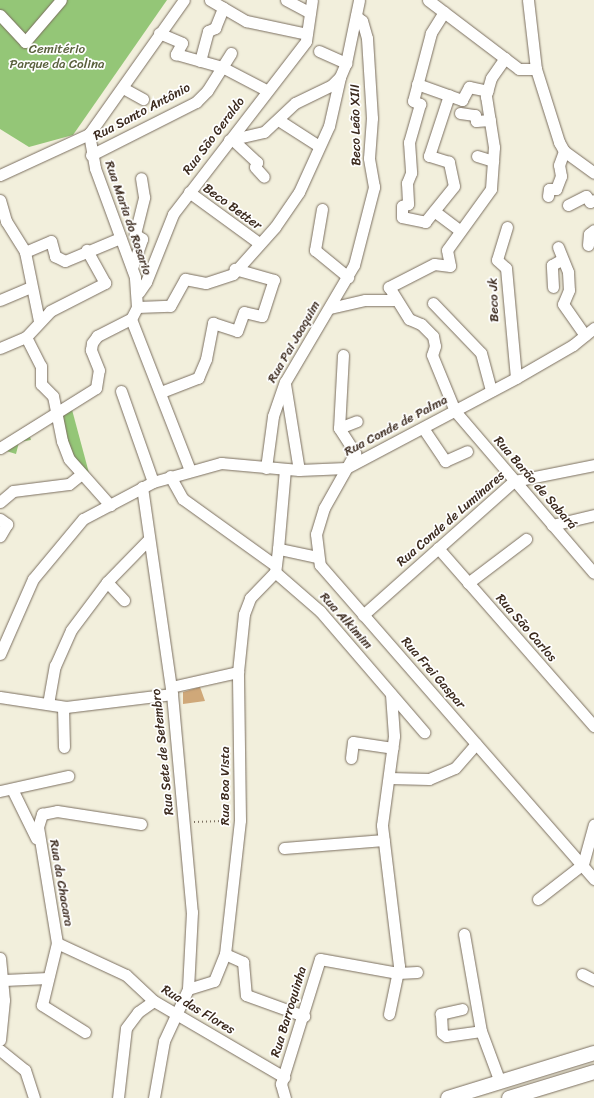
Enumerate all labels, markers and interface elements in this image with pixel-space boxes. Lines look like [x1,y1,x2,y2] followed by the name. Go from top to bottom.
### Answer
[10,42,104,73] park label: Cemitério Parque da Colina
[91,80,193,144] street label: Rua Santo Antônio
[347,84,365,166] street label: Beco Leão XIII
[180,94,248,178] street label: Rua São Geraldo
[101,159,155,277] street label: Rua Maria do Rosario
[200,180,264,234] street label: Beco Better
[485,278,503,322] street label: Beco Jk
[264,298,324,386] street label: Rua Pai Joaquim
[342,392,450,460] street label: Rua Conde de Palma
[490,433,580,533] street label: Rua Barão de Sabará
[394,468,508,570] street label: Rua Conde de Luminares
[316,589,376,653] street label: Rua Alkimim
[492,591,560,665] street label: Rua São Carlos
[398,634,468,712] street label: Rua Frei Gaspar
[149,687,177,817] street label: Rua Sete de Setembro
[217,747,233,825] street label: Rua Boa Vista
[46,838,76,928] street label: Rua da Chacara
[268,965,310,1059] street label: Rua Barroquinha
[159,982,237,1038] street label: Rua das Flores

